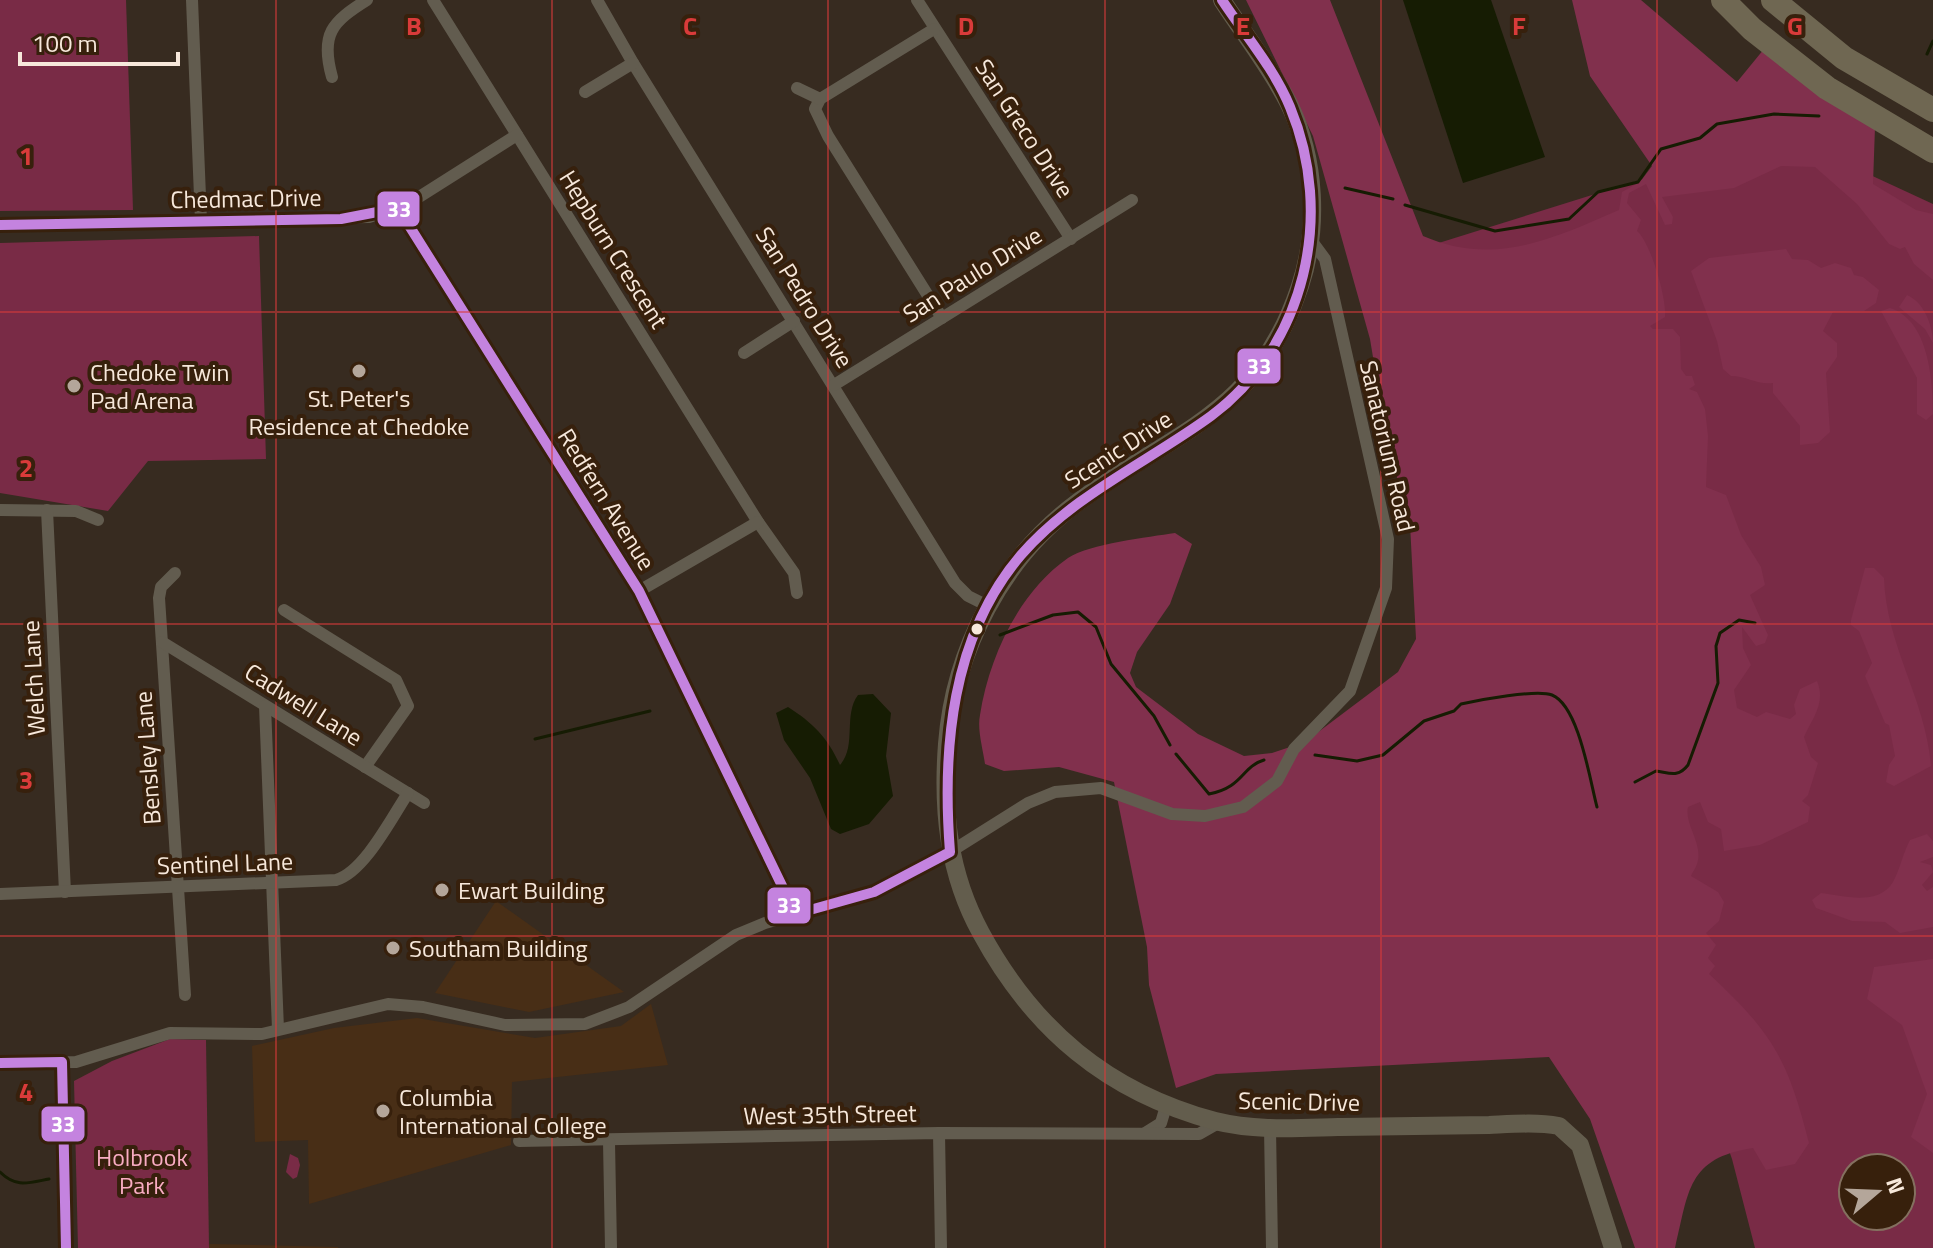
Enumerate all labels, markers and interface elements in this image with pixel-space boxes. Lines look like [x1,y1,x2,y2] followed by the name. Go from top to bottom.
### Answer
[406,6,422,45] text: B
[683,6,697,45] text: C
[958,6,974,45] text: D
[1236,6,1250,45] text: E
[1512,6,1526,45] text: F
[1787,6,1803,45] text: G
[20,16,178,66] scale bar
[32,25,98,61] text: 100 m
[967,52,1083,204] street label: San Greco Drive
[19,136,33,175] text: 1
[551,163,677,336] street label: Hepburn Crescent
[170,179,322,217] street label: Chedmac Drive
[376,190,421,228] line badge: 33
[387,192,411,226] text: 33
[895,217,1049,331] street label: San Paulo Drive
[747,219,863,375] street label: San Pedro Drive
[1236,347,1282,385] line badge: 33
[1247,349,1271,383] text: 33
[90,354,229,418] place label: Chedoke Twin Pad Arena
[1351,357,1425,535] street label: Sanatorium Road
[350,362,368,380] marker: St. Peter's Residence at Chedoke
[65,377,83,395] marker: Chedoke Twin Pad Arena
[249,380,470,444] place label: St. Peter's Residence at Chedoke
[1057,401,1179,497] street label: Scenic Drive
[549,421,665,577] street label: Redfern Avenue
[19,448,33,487] text: 2
[12,619,54,737] street label: Welch Lane
[969,621,985,637] unlabelled marker
[238,654,370,754] street label: Cadwell Lane
[124,690,170,826] street label: Bensley Lane
[19,760,33,799] text: 3
[156,843,294,883] street label: Sentinel Lane
[458,872,605,908] place label: Ewart Building
[433,881,451,899] marker: Ewart Building
[766,886,812,925] line badge: 33
[777,888,801,922] text: 33
[409,930,588,966] place label: Southam Building
[384,939,402,957] marker: Southam Building
[19,1072,33,1111] text: 4
[399,1079,607,1143] place label: Columbia International College
[1238,1082,1360,1120] street label: Scenic Drive
[743,1094,917,1134] street label: West 35th Street
[374,1102,392,1120] marker: Columbia International College
[40,1105,86,1143] line badge: 33
[51,1107,75,1141] text: 33
[96,1139,188,1203] park label: Holbrook Park
[1837,1152,1917,1232] north arrow
[1877,1173,1914,1198] text: N

